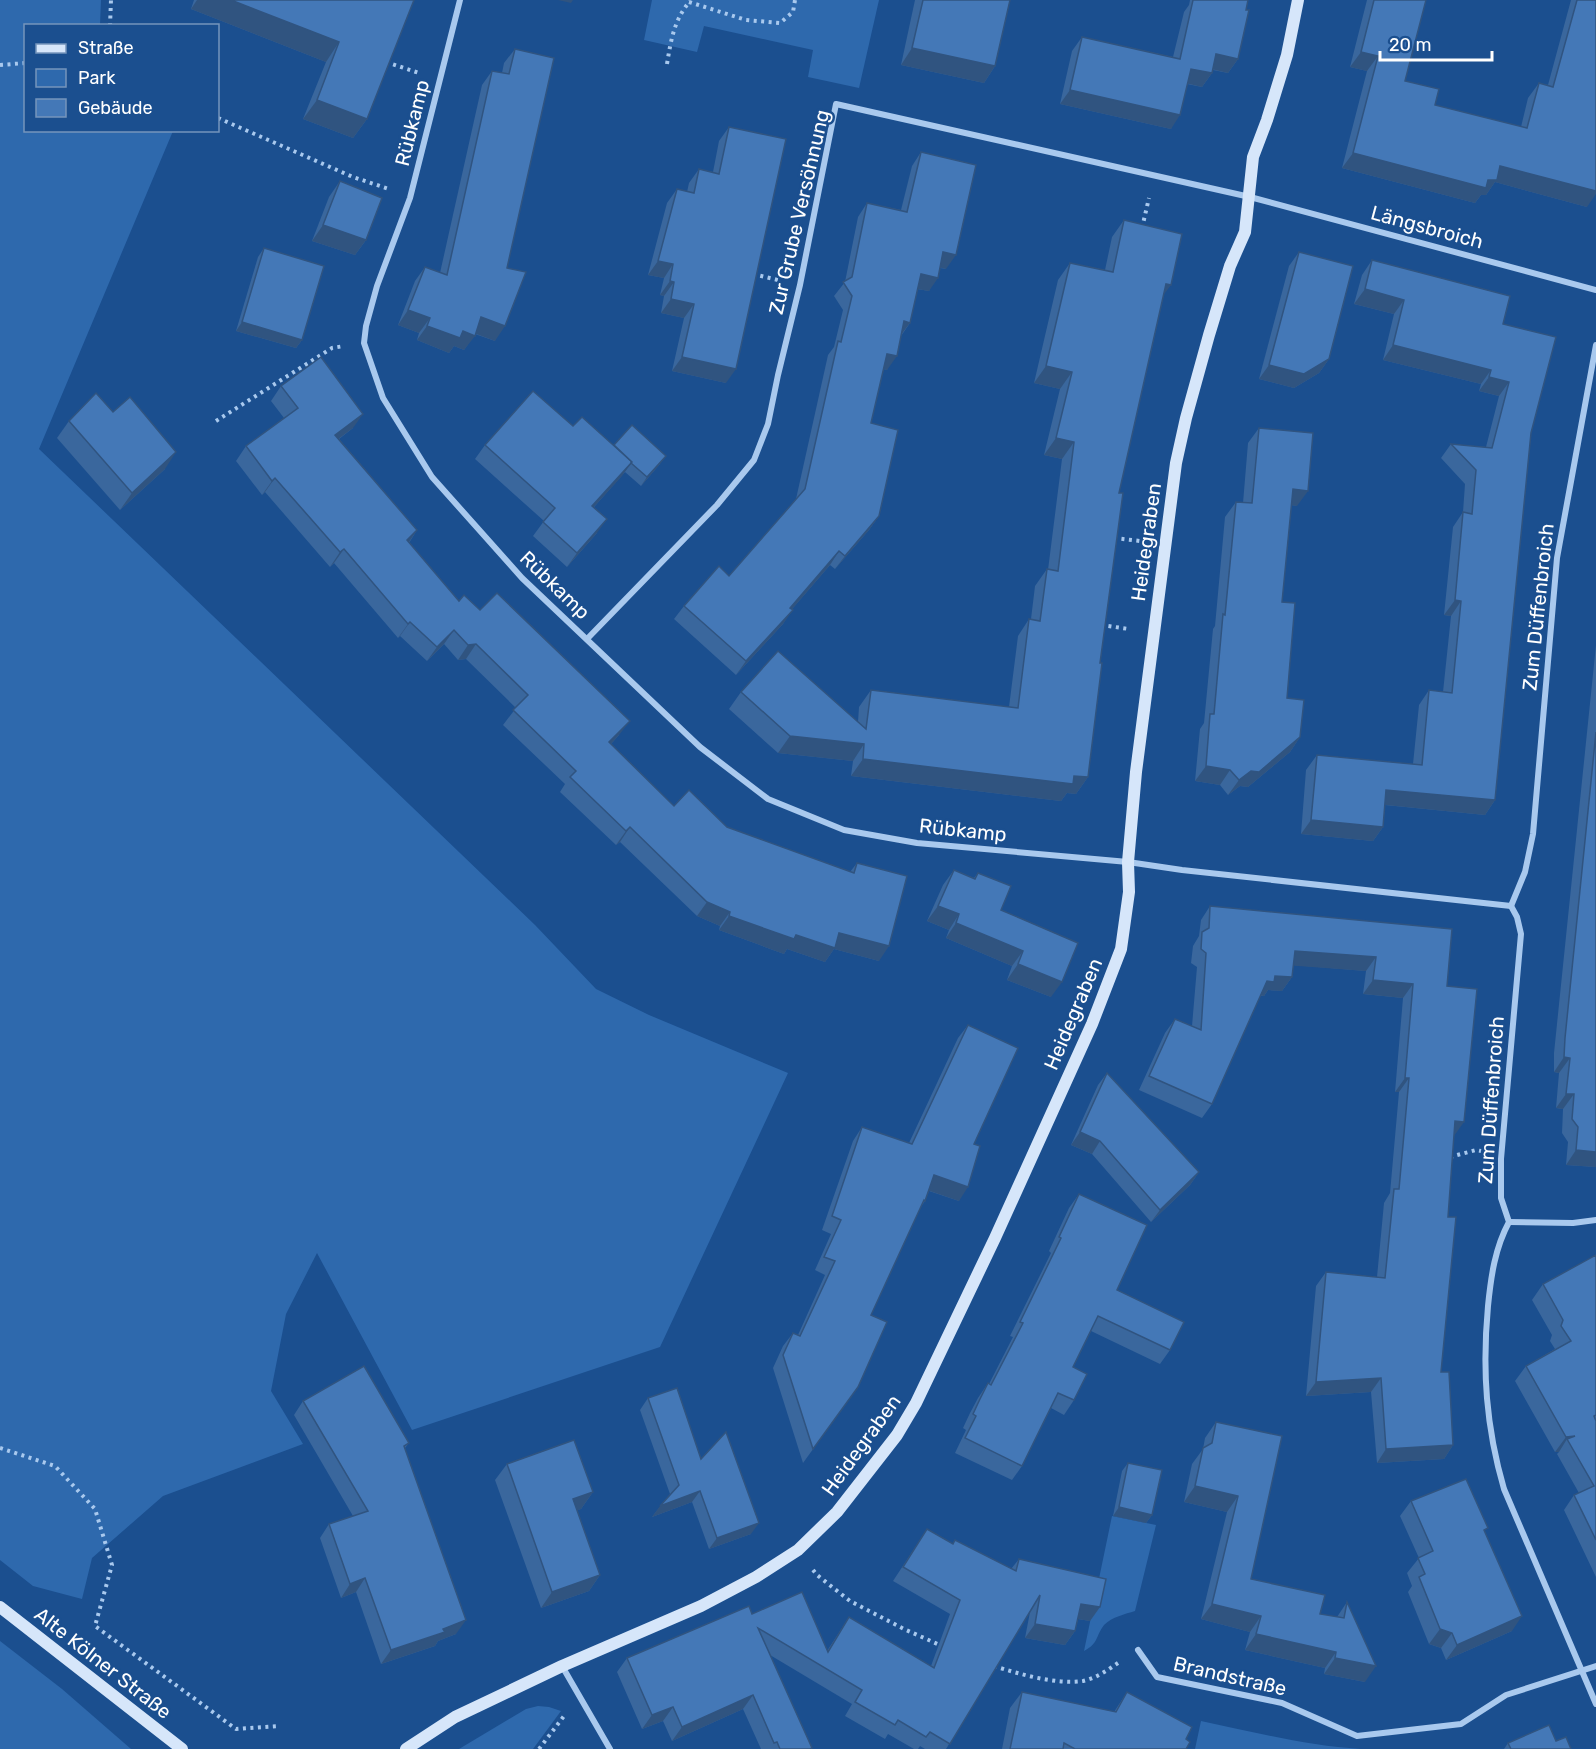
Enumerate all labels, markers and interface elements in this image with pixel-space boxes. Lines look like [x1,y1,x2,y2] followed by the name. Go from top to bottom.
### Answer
[24,24,219,132] legend
[1380,24,1492,62] scale bar
[1389,34,1431,56] text: 20 m
[78,37,134,59] text: Straße
[78,67,116,89] text: Park
[390,77,434,169] street label: Rübkamp
[78,97,153,119] text: Gebäude
[764,107,834,317] street label: Zur Grube Versöhnung
[1368,200,1486,254] street label: Längsbroich
[1126,481,1166,603] street label: Heidegraben
[1517,522,1559,692] street label: Zum Düffenbroich
[515,546,595,624] street label: Rübkamp
[918,813,1008,847] street label: Rübkamp
[1039,955,1107,1073] street label: Heidegraben
[1473,1015,1509,1185] street label: Zum Düffenbroich
[816,1390,906,1500] street label: Heidegraben
[30,1602,176,1724] street label: Alte Kölner Straße
[1171,1651,1289,1701] street label: Brandstraße

